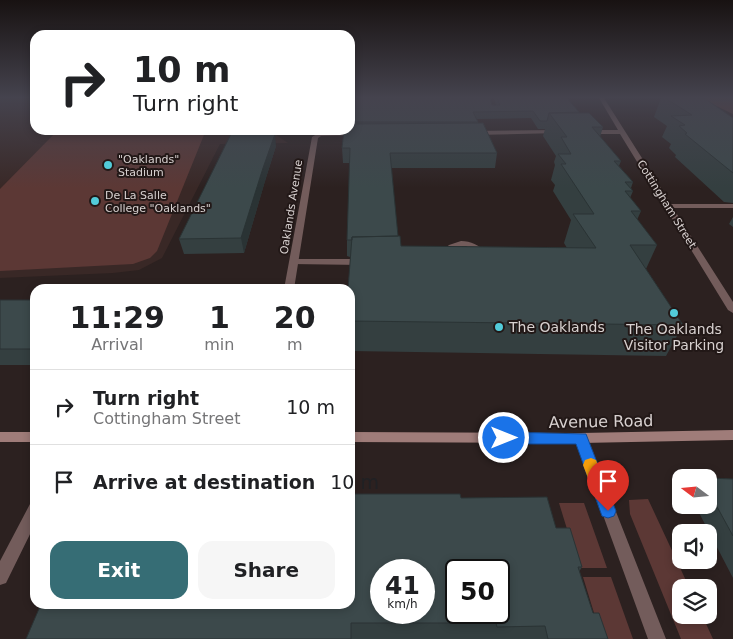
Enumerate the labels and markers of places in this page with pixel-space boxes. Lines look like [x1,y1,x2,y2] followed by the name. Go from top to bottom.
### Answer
[118,153,179,179] place label: "Oaklands" Stadium
[102,159,114,171] marker: "Oaklands" Stadium
[105,189,211,215] place label: De La Salle College "Oaklands"
[89,195,101,207] marker: De La Salle College "Oaklands"
[668,307,680,319] marker: The Oaklands Visitor Parking
[508,319,605,335] place label: The Oaklands
[493,321,505,333] marker: The Oaklands
[624,321,724,353] place label: The Oaklands Visitor Parking
[587,460,629,511] pin

